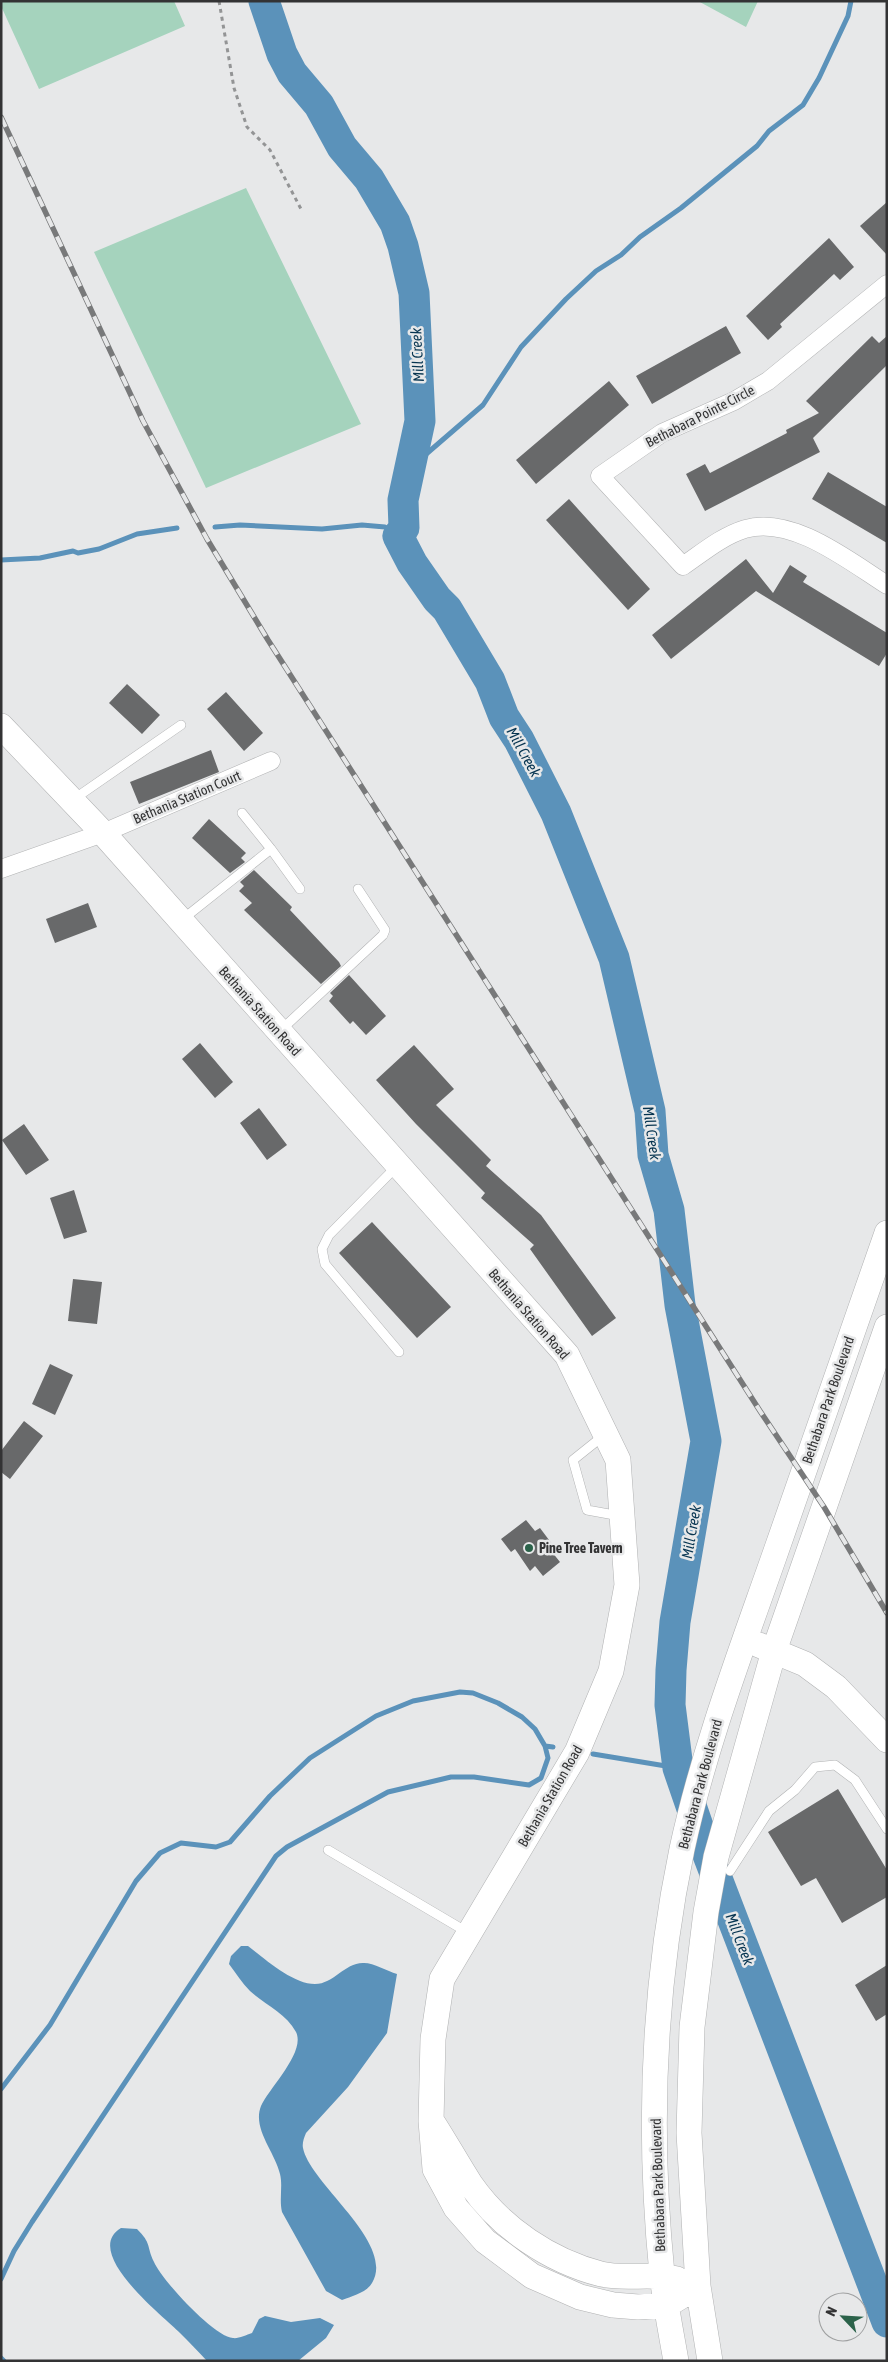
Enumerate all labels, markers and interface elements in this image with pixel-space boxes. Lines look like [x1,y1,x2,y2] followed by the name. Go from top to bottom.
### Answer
[407,327,427,382] water label: Mill Creek
[643,382,757,450] street label: Bethabara Pointe Circle
[503,724,545,780] water label: Mill Creek
[131,767,243,827] street label: Bethania Station Court
[216,963,304,1059] street label: Bethania Station Road
[640,1105,664,1161] water label: Mill Creek
[485,1266,573,1362] street label: Bethania Station Road
[799,1334,857,1466] street label: Bethabara Park Boulevard
[678,1503,704,1560] water label: Mill Creek
[539,1540,623,1556] place label: Pine Tree Tavern
[523,1542,535,1554] marker: Pine Tree Tavern
[675,1717,725,1851] street label: Bethabara Park Boulevard
[514,1742,586,1850] street label: Bethania Station Road
[722,1911,758,1968] water label: Mill Creek
[648,2118,668,2252] street label: Bethabara Park Boulevard
[818,2292,868,2342] north arrow
[822,2304,840,2319] text: N

